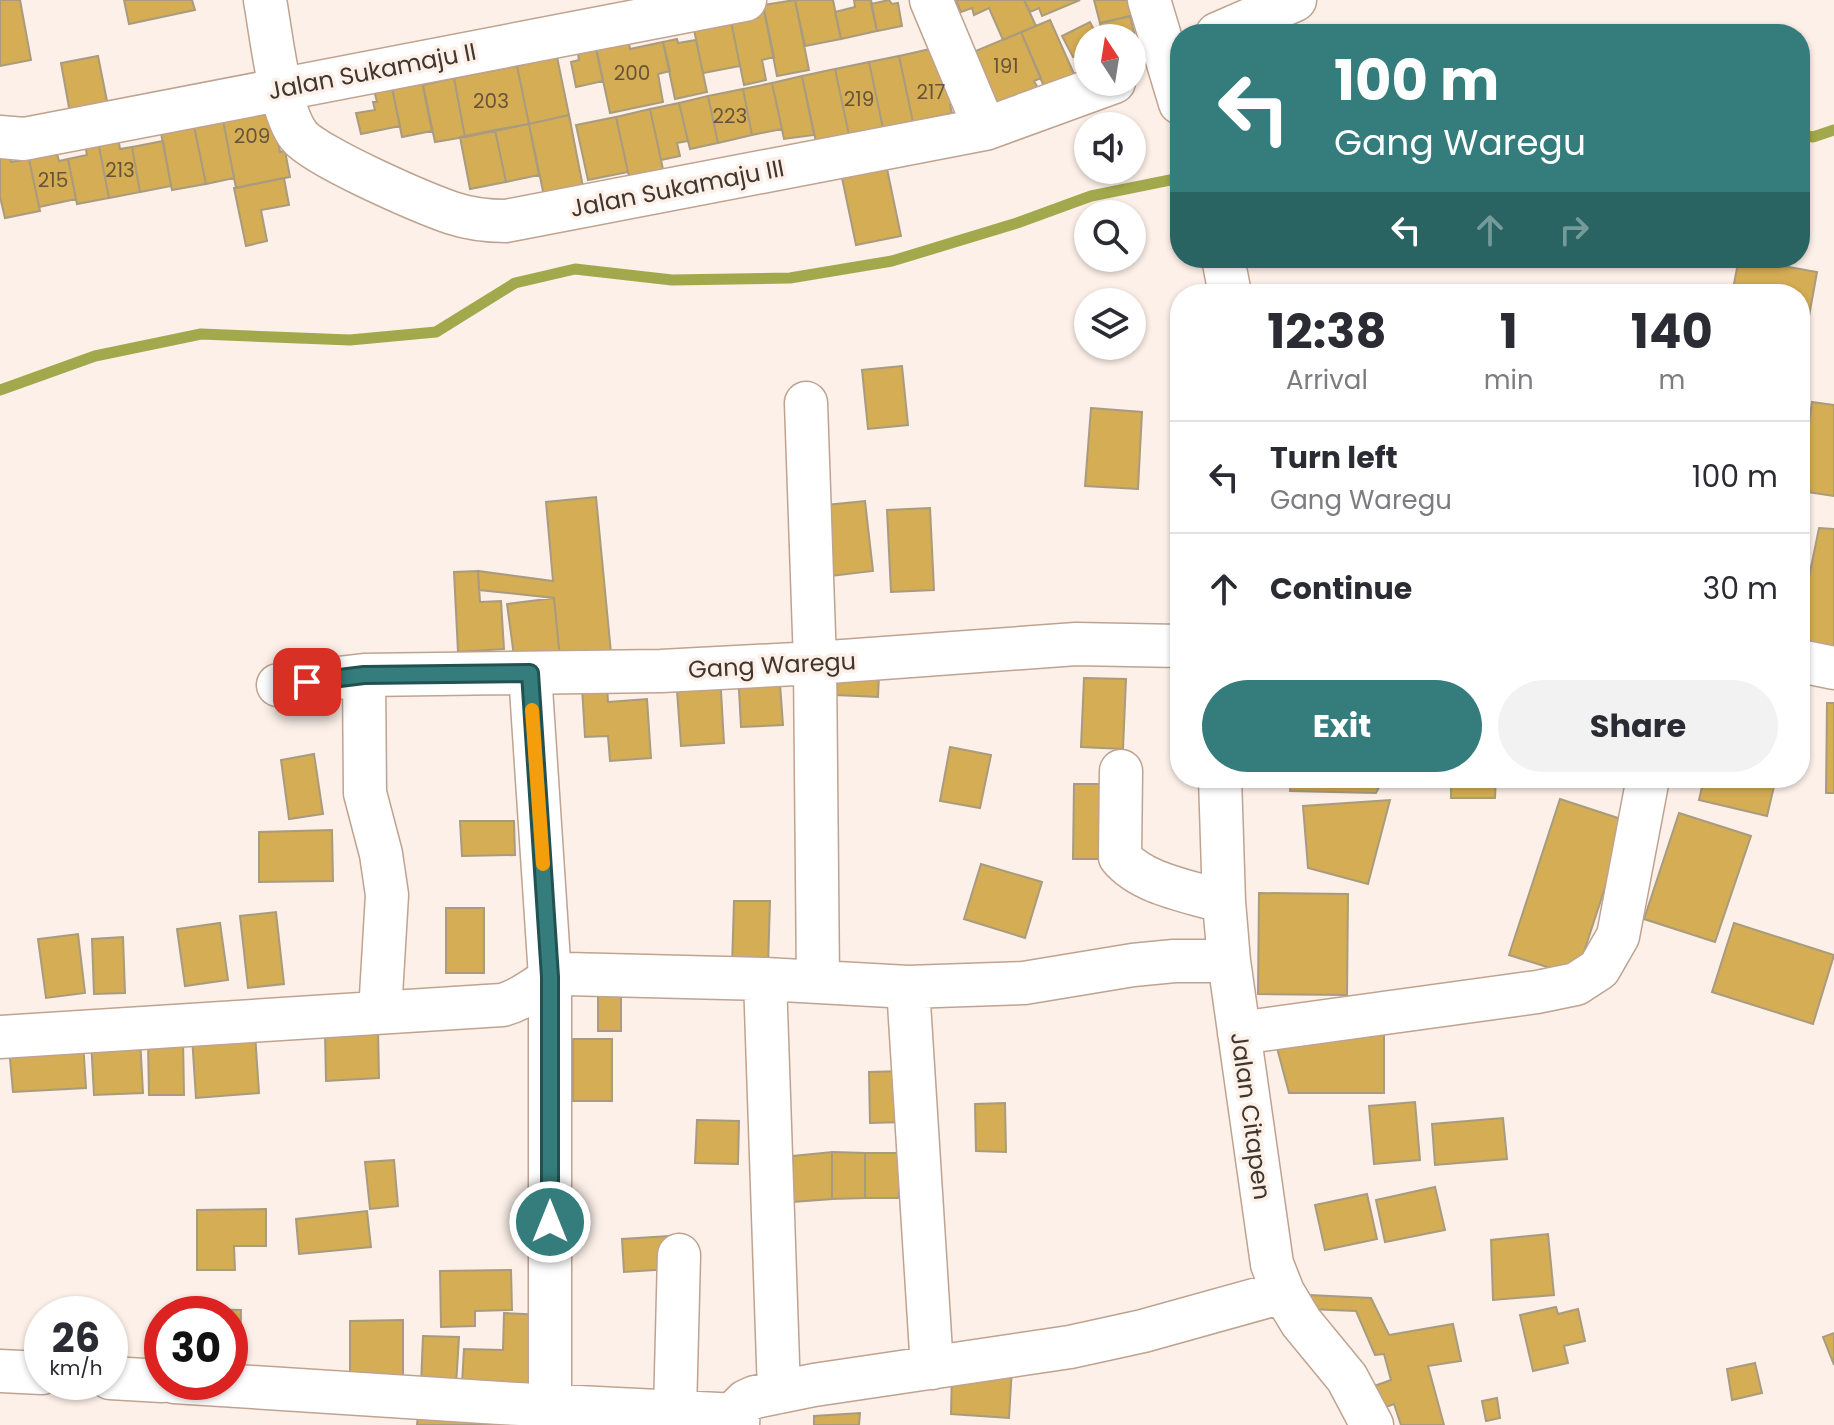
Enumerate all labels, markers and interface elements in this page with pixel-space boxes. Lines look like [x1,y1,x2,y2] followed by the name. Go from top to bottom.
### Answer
[1074,24,1146,96] north arrow
[1074,24,1146,360] map controls
[265,35,479,107] street label: Jalan Sukamaju II
[1334,41,1499,120] text: 100 m
[993,52,1019,80] house number: 191
[1202,56,1306,160] icon: left
[614,59,650,87] house number: 200
[917,78,945,106] house number: 217
[844,85,874,113] house number: 219
[473,87,509,115] house number: 203
[713,102,747,130] house number: 223
[1074,112,1146,184] button: sound
[1334,117,1586,168] text: Gang Waregu
[234,122,270,150] house number: 209
[567,151,787,225] street label: Jalan Sukamaju III
[105,156,135,184] house number: 213
[38,166,68,194] house number: 215
[1074,200,1146,272] button: search
[1384,208,1428,252] icon: left
[1468,208,1512,252] icon: ahead
[1552,208,1596,252] icon: right
[1074,288,1146,360] button: layers
[1267,298,1387,365] text: 12:38
[1500,298,1518,365] text: 1
[1631,298,1713,365] text: 140
[1286,362,1368,398] text: Arrival
[1484,362,1534,398] text: min
[1658,362,1685,398] text: m
[1270,436,1398,479] text: Turn left
[1202,455,1246,499] icon: left
[1692,455,1778,498] text: 100 m
[1270,482,1452,518] text: Gang Waregu
[1202,567,1246,611] icon: ahead
[1270,567,1412,610] text: Continue
[1703,567,1778,610] text: 30 m
[687,644,857,686] street label: Gang Waregu
[273,648,341,716] pin
[285,660,329,704] icon: arrive
[1202,680,1482,772] button: Exit
[1498,680,1778,772] button: Share
[1223,1030,1279,1202] street label: Jalan Citapen
[508,1180,592,1264] position arrow
[144,1296,248,1400] speed limit sign: 30
[52,1310,100,1366] text: 26
[49,1354,103,1382] text: km/h

